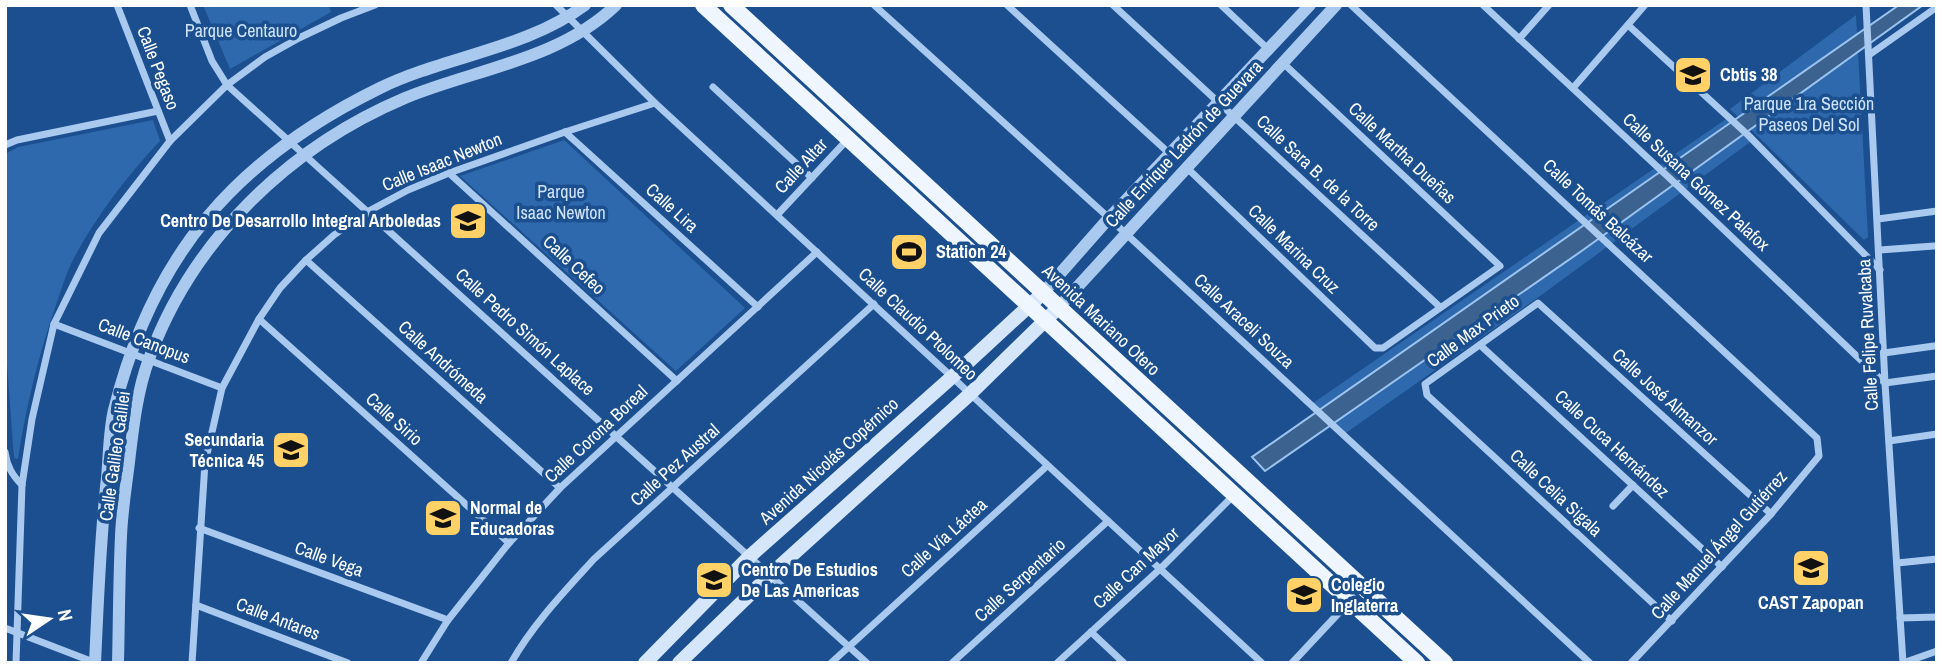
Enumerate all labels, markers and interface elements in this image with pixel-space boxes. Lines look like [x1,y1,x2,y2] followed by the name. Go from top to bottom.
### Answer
[185,18,297,43] park label: Parque Centauro
[131,22,186,113] street label: Calle Pegaso
[1099,54,1268,233] street label: Calle Enrique Ladrón de Guevara
[1672,54,1714,96] school or university icon: Cbtis 38
[1720,62,1777,87] place label: Cbtis 38
[1744,91,1874,137] park label: Parque 1ra Sección Paseos Del Sol
[1343,96,1462,209] street label: Calle Martha Dueñas
[1617,107,1776,257] street label: Calle Susana Gómez Palafox
[1251,109,1386,237] street label: Calle Sara B. de la Torre
[378,126,505,197] street label: Calle Isaac Newton
[769,132,833,199] street label: Calle Altar
[1538,153,1659,268] street label: Calle Tomás Balcázar
[640,177,704,238] street label: Calle Lira
[516,179,606,225] park label: Parque Isaac Newton
[1243,198,1346,299] street label: Calle Marina Cruz
[447,200,489,242] school or university icon: Centro De Desarrollo Integral Arboledas
[160,208,441,233] place label: Centro De Desarrollo Integral Arboledas
[538,229,611,300] street label: Calle Cefeo
[888,231,930,273] sports icon: Station 24
[936,239,1007,264] place label: Station 24
[1036,258,1166,381] street label: Avenida Mariano Otero
[1851,259,1884,412] street label: Calle Felipe Ruvalcaba
[450,262,600,401] street label: Calle Pedro Simón Laplace
[853,262,984,386] street label: Calle Claudio Ptolomeo
[1189,268,1300,374] street label: Calle Araceli Souza
[1421,288,1524,373] street label: Calle Max Prieto
[95,312,194,370] street label: Calle Canopus
[393,314,494,409] street label: Calle Andrómeda
[1607,342,1724,451] street label: Calle José Almanzor
[539,379,653,488] street label: Calle Corona Boreal
[1550,384,1675,503] street label: Calle Cuca Hernández
[360,386,428,451] street label: Calle Sirio
[93,389,136,523] street label: Calle Galileo Galilei
[753,391,904,531] street label: Avenida Nicolás Copérnico
[625,418,725,512] street label: Calle Pez Austral
[184,427,265,473] place label: Secundaria Técnica 45
[270,429,312,471] school or university icon: Secundaria Técnica 45
[1505,443,1608,542] street label: Calle Celia Sigala
[1645,465,1792,625] street label: Calle Manuel Ángel Gutiérrez
[895,492,992,583] street label: Calle Vía Láctea
[470,495,555,541] place label: Normal de Educadoras
[422,497,464,539] school or university icon: Normal de Educadoras
[1087,521,1184,614] street label: Calle Can Mayor
[969,532,1071,627] street label: Calle Serpentario
[291,535,367,582] street label: Calle Vega
[1790,547,1832,589] school or university icon: CAST Zapopan
[741,557,878,603] place label: Centro De Estudios De Las Americas
[693,559,735,601] school or university icon: Centro De Estudios De Las Americas
[1331,572,1399,618] place label: Colegio Inglaterra
[1283,574,1325,616] school or university icon: Colegio Inglaterra
[14,584,84,654] north arrow
[1758,590,1864,615] place label: CAST Zapopan
[233,591,324,646] street label: Calle Antares
[52,607,79,624] text: N

